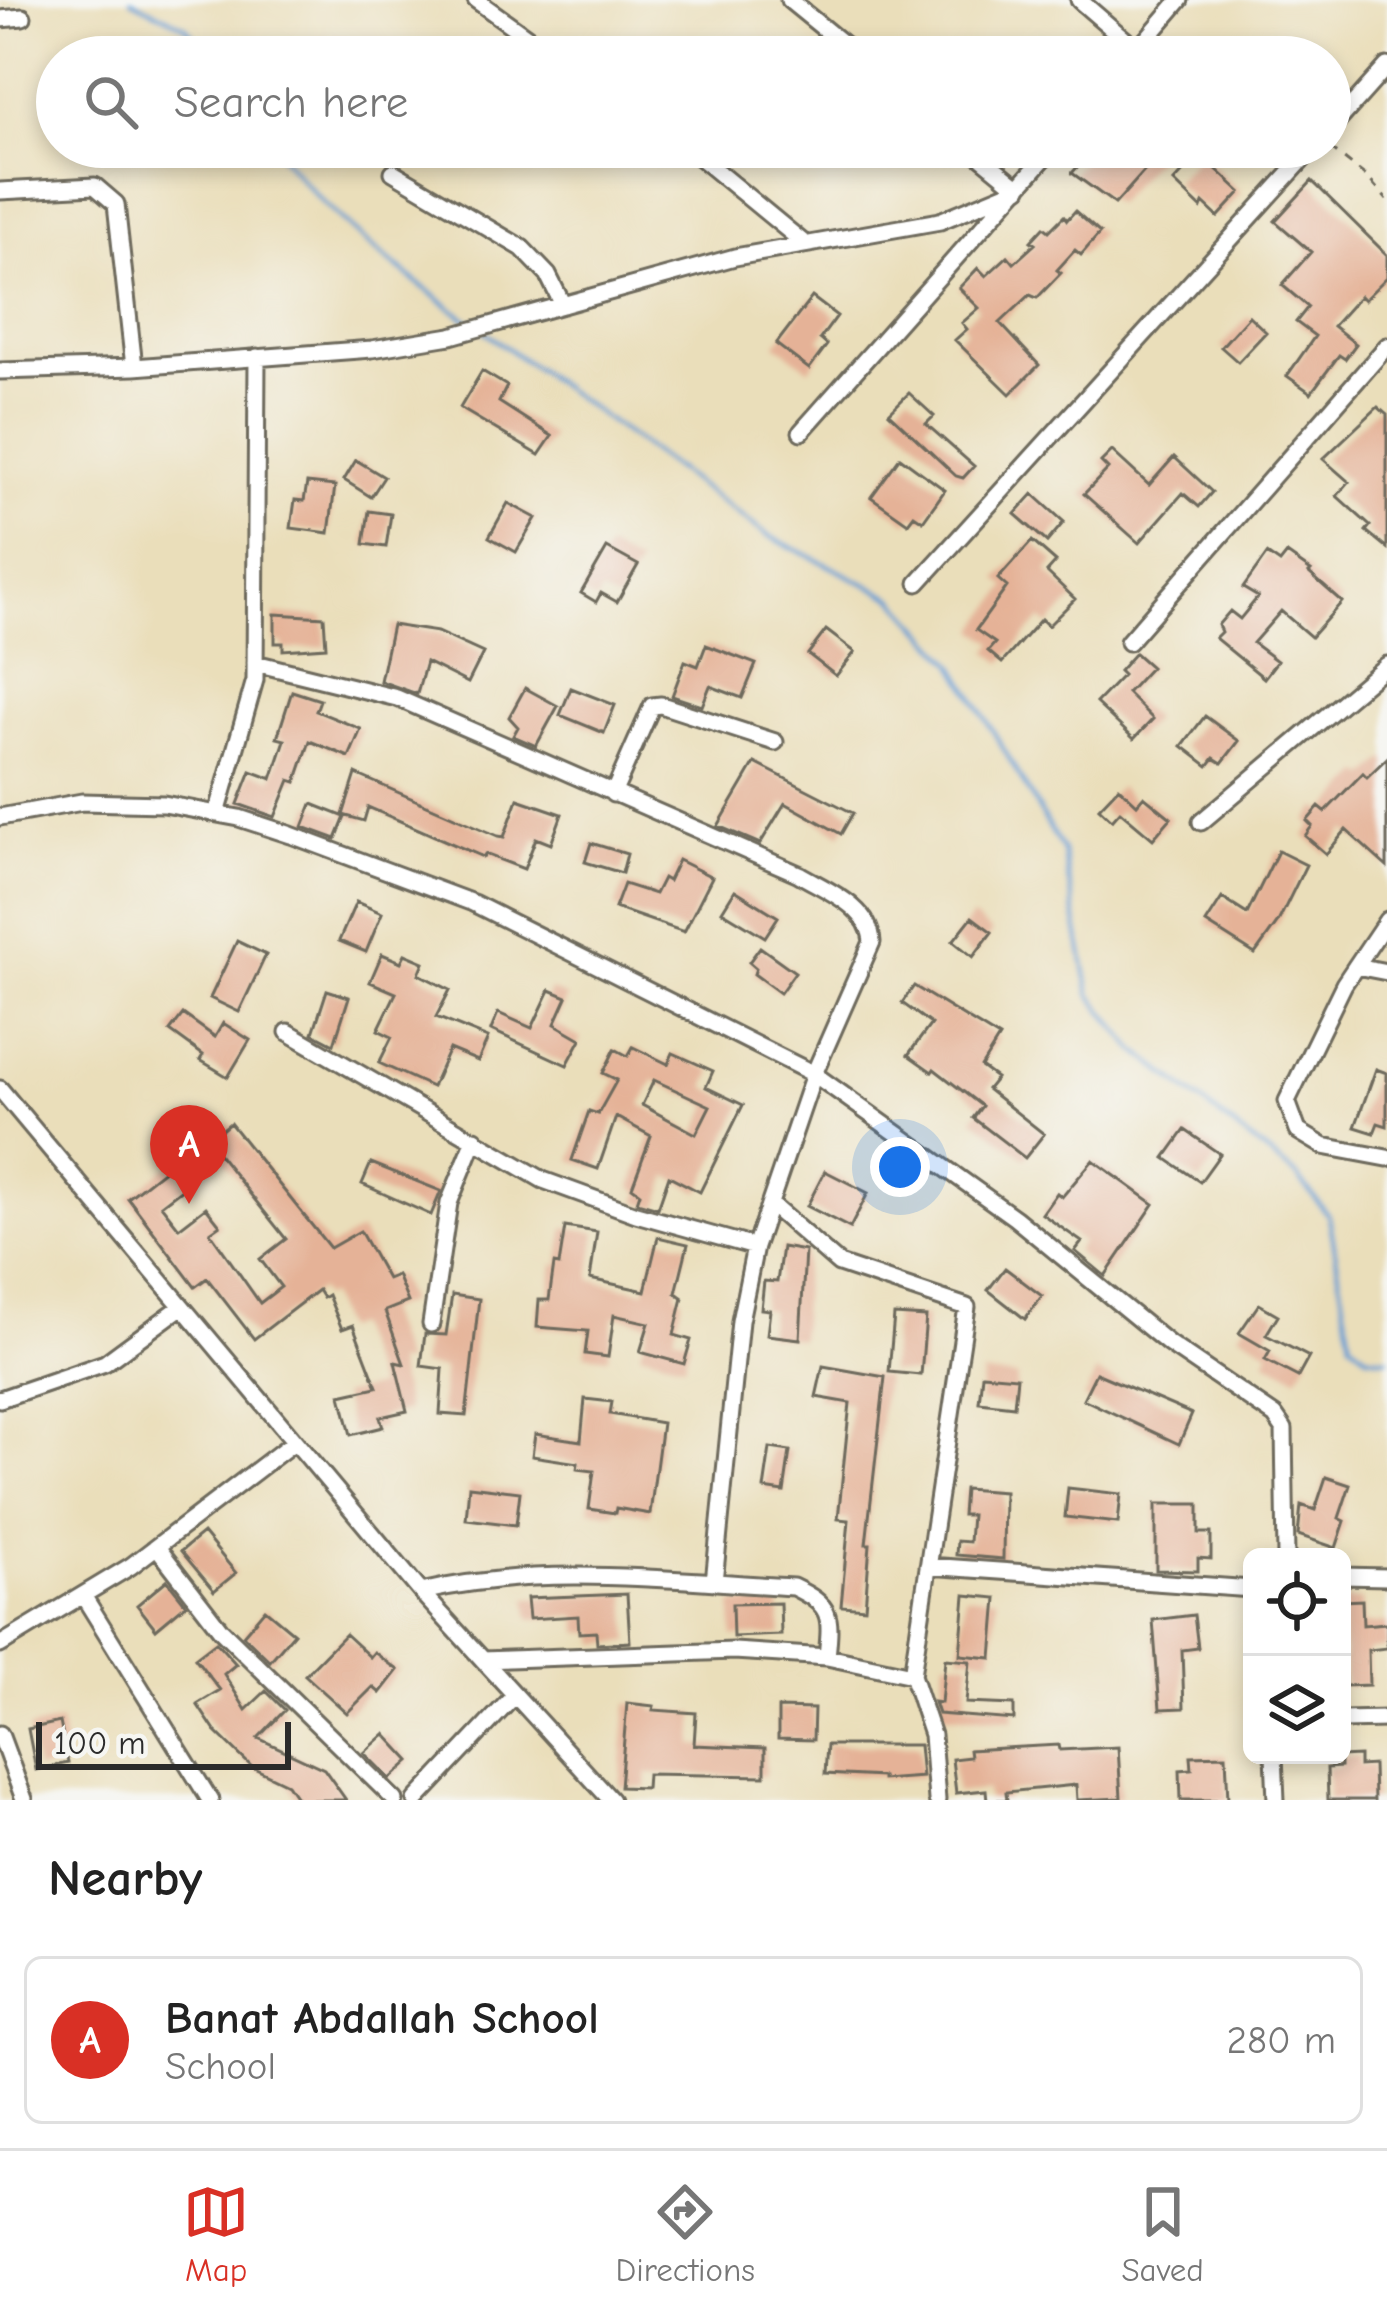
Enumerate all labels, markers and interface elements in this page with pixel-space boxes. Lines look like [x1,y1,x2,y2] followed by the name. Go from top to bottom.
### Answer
[36,36,1351,168] search box
[78,69,144,135] icon: search
[174,76,408,128] text: Search here
[150,1105,228,1204] pin: A
[870,1137,930,1197] your location
[1243,1548,1351,1764] map controls
[1243,1548,1351,1656] button: locate
[1243,1656,1351,1764] button: layers
[36,1716,291,1769] scale bar
[54,1724,146,1762] text: 100 m
[48,1849,202,1908] text: Nearby
[165,1992,599,2044] text: Banat Abdallah School
[79,2018,101,2063] text: A
[1226,2018,1336,2063] text: 280 m
[165,2044,276,2089] text: School
[183,2179,249,2289] tab: Map
[616,2179,755,2289] tab: Directions
[1121,2179,1204,2289] tab: Saved

